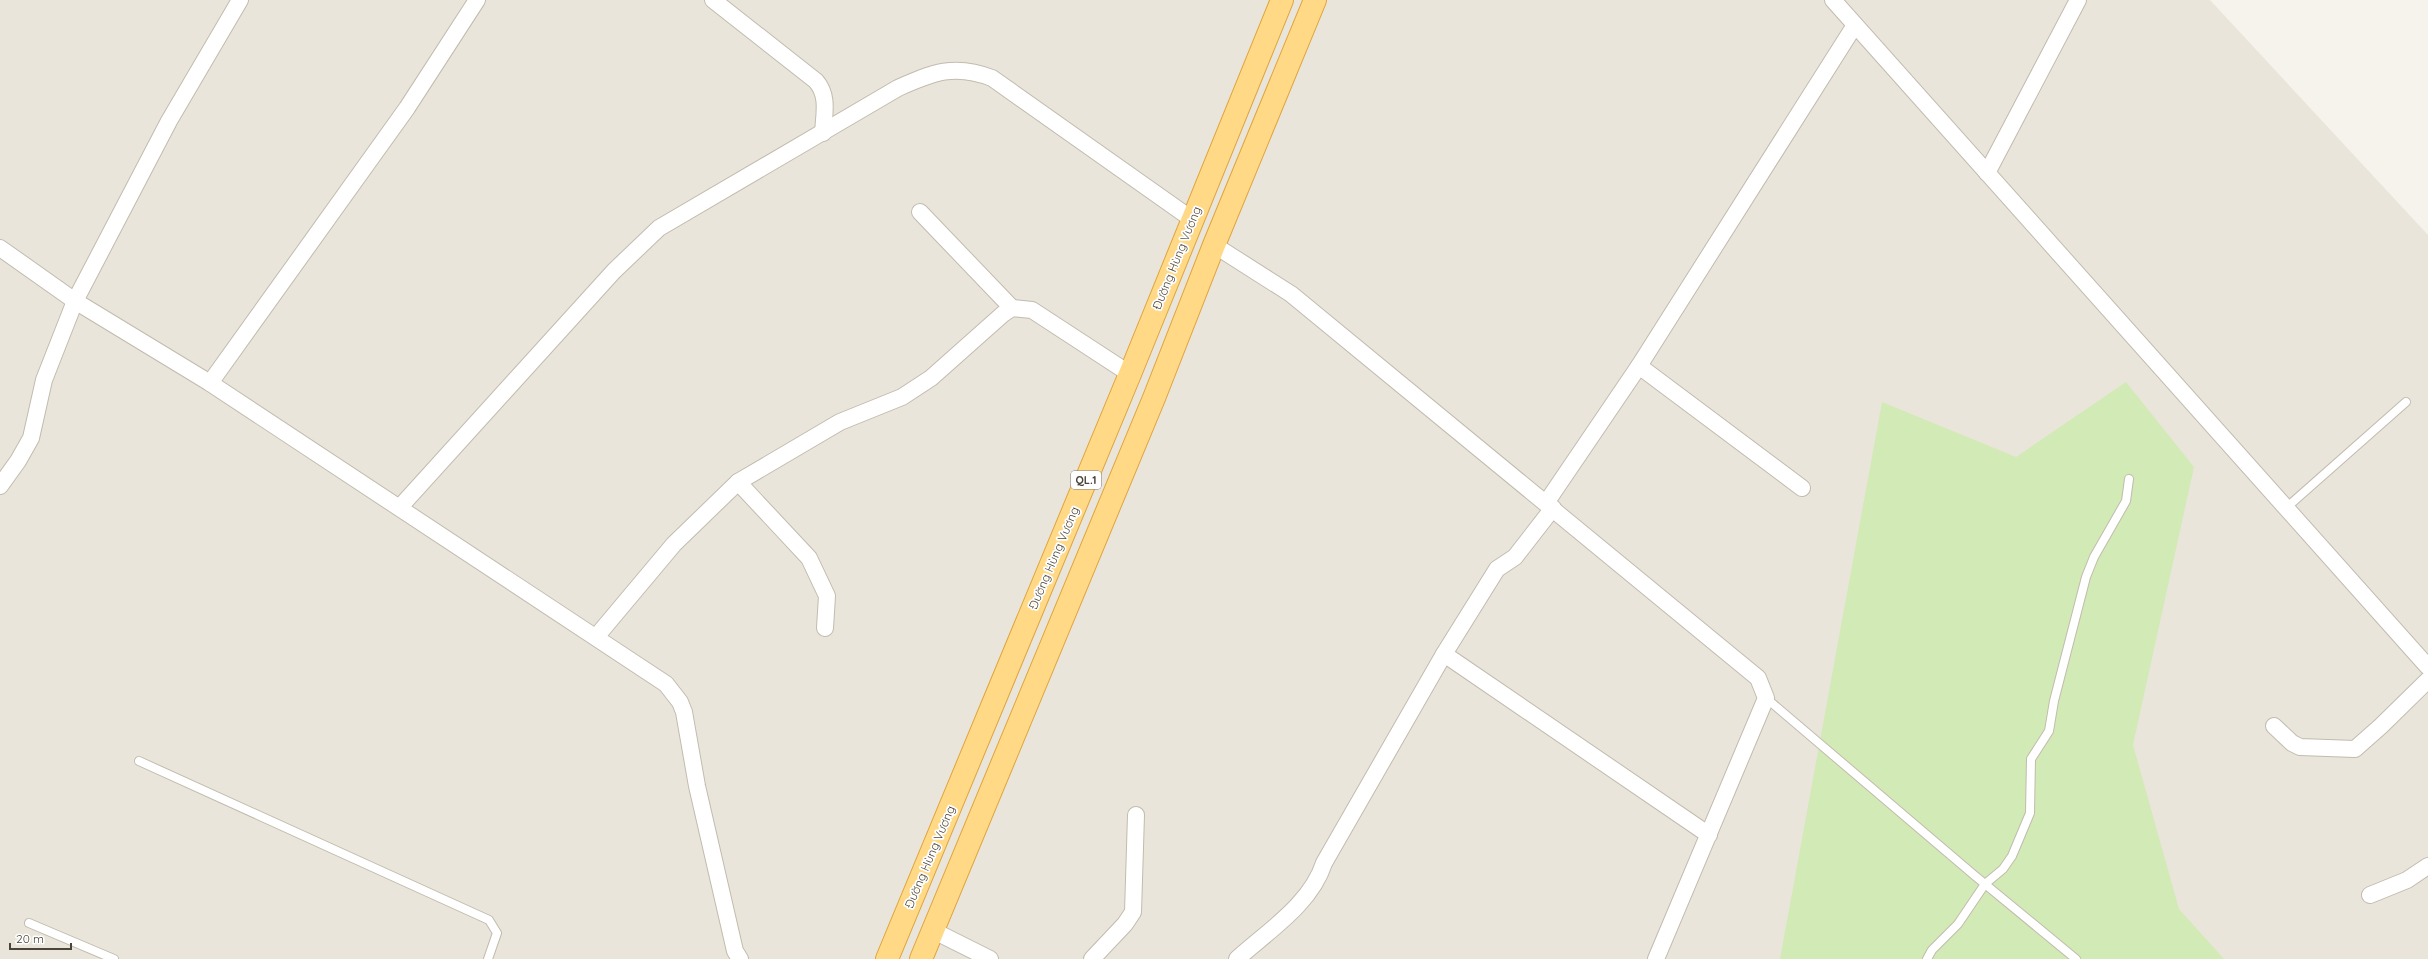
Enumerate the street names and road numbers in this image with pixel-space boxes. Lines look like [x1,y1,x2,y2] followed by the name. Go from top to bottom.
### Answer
[1149,204,1204,312] street label: Đường Hùng Vương
[1071,471,1101,489] road number: QL.1
[1025,504,1082,611] street label: Đường Hùng Vương
[901,803,958,910] street label: Đường Hùng Vương

